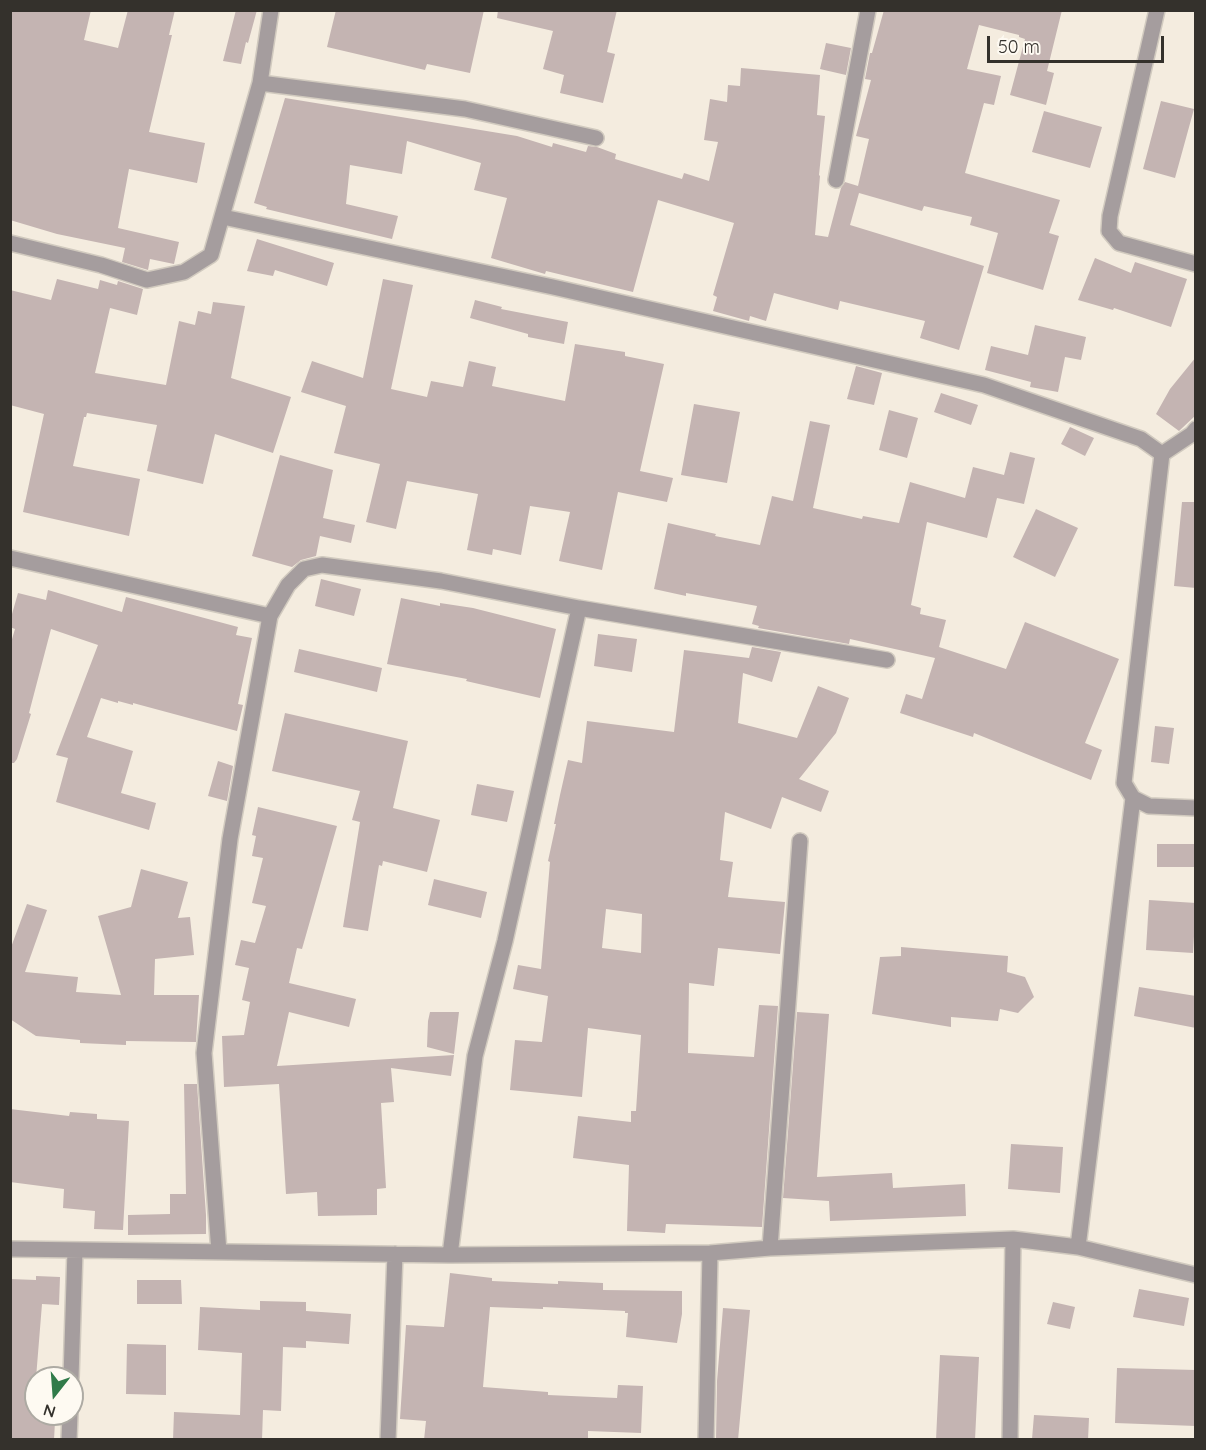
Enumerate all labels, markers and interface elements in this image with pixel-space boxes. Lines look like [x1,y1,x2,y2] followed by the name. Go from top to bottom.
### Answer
[990,24,1167,62] scale bar
[998,35,1040,58] text: 50 m
[24,1366,84,1426] north arrow
[41,1400,58,1423] text: N

